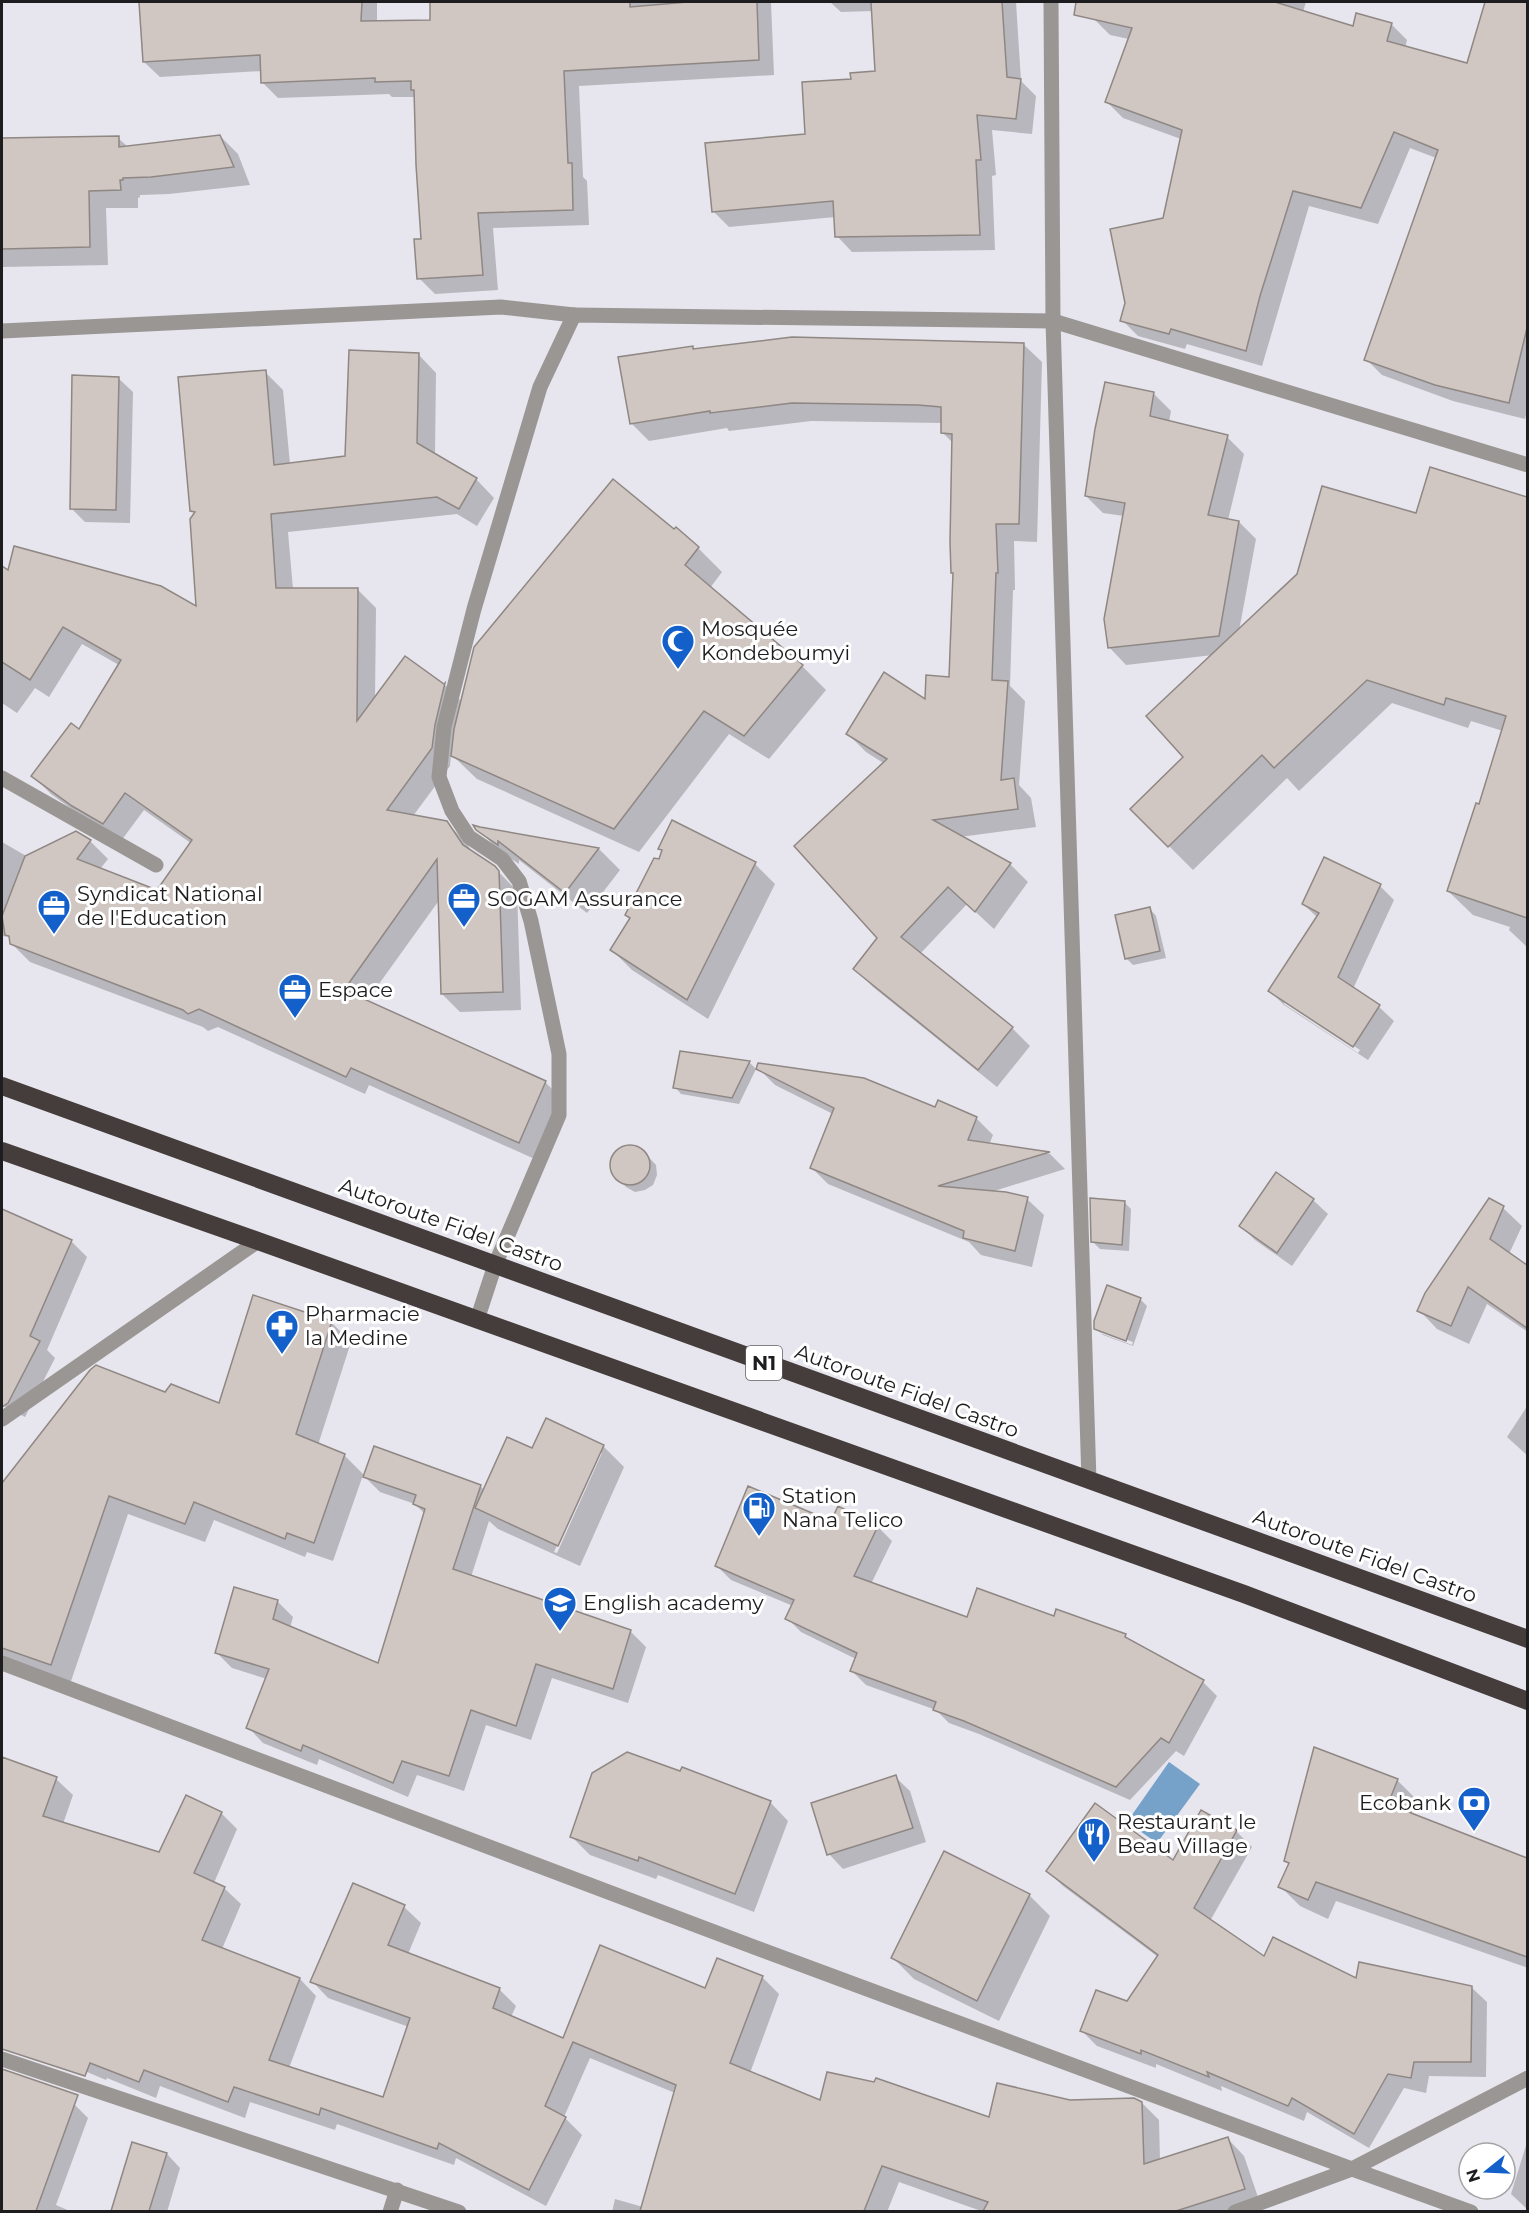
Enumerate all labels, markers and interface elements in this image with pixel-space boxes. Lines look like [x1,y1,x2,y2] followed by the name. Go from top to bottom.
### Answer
[701,616,850,665] place label: Mosquée Kondeboumyi
[660,623,696,670] mosque icon: Mosquée Kondeboumyi
[77,881,263,930] place label: Syndicat National de l'Education
[446,881,482,928] office icon: SOGAM Assurance
[487,886,682,911] place label: SOGAM Assurance
[36,888,72,935] office icon: Syndicat National de l'Education
[277,972,313,1019] office icon: Espace
[318,977,393,1002] place label: Espace
[336,1172,566,1277] street label: Autoroute Fidel Castro
[305,1301,420,1350] place label: Pharmacie la Medine
[264,1308,300,1355] pharmacy icon: Pharmacie la Medine
[792,1338,1022,1443] street label: Autoroute Fidel Castro
[746,1346,782,1380] road number: N1
[782,1483,903,1532] place label: Station Nana Telico
[741,1490,777,1537] fuel station icon: Station Nana Telico
[1250,1503,1480,1608] street label: Autoroute Fidel Castro
[542,1585,578,1632] school or university icon: English academy
[583,1590,764,1615] place label: English academy
[1456,1785,1492,1832] bank icon: Ecobank
[1359,1790,1451,1815] place label: Ecobank
[1117,1809,1256,1858] place label: Restaurant le Beau Village
[1076,1816,1112,1863] restaurant icon: Restaurant le Beau Village
[1457,2141,1517,2201] north arrow
[1462,2166,1484,2185] text: N

